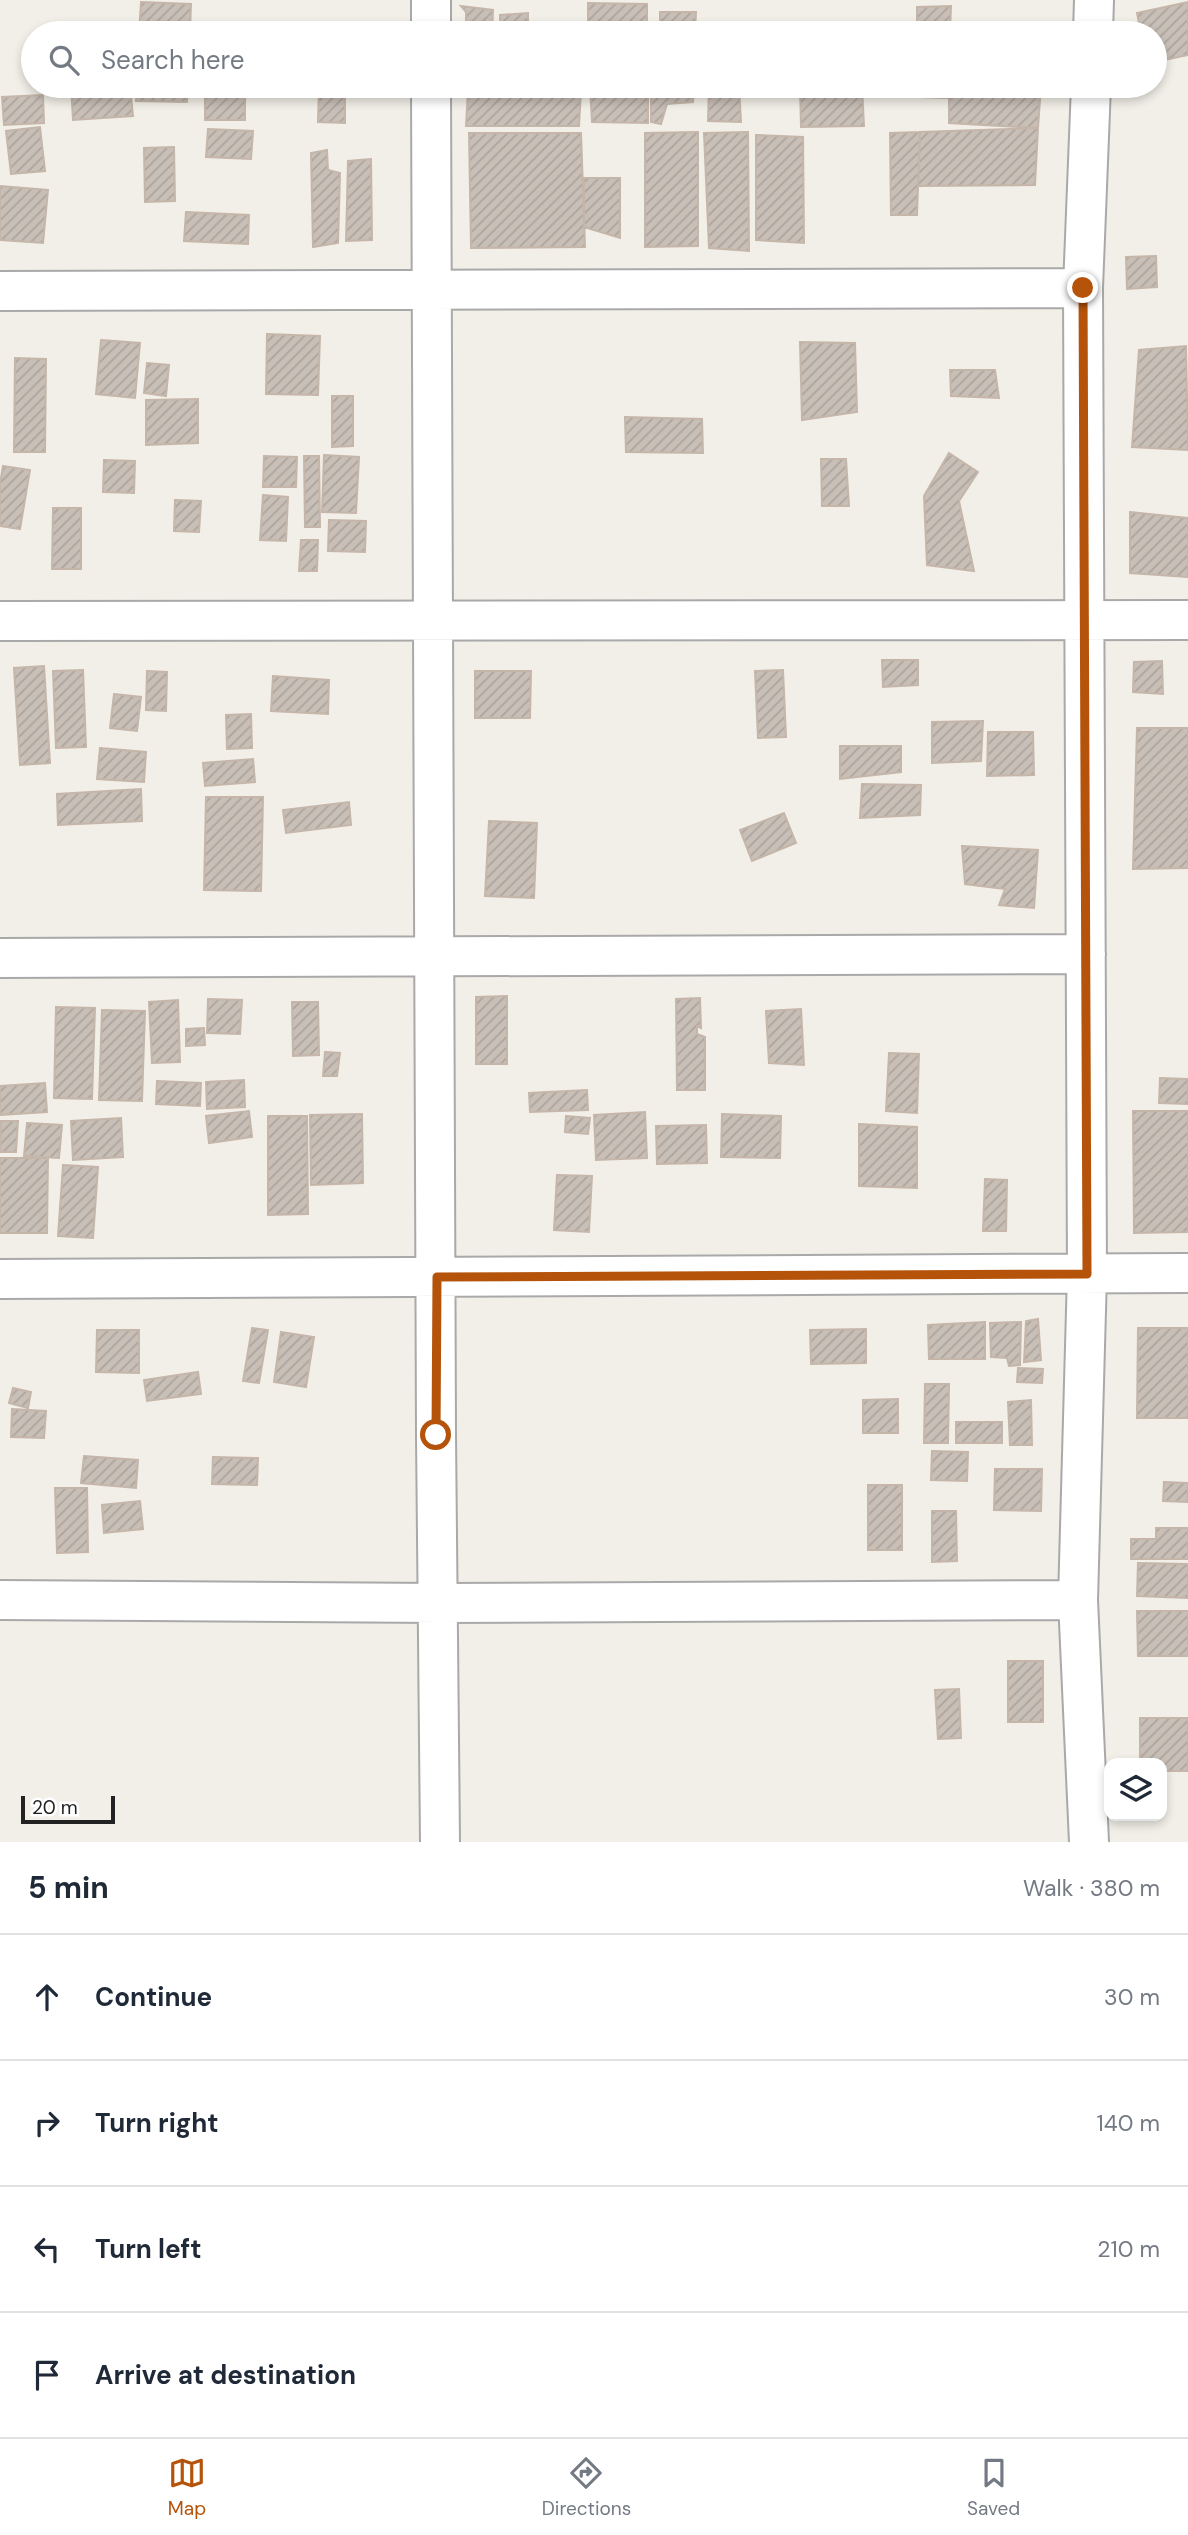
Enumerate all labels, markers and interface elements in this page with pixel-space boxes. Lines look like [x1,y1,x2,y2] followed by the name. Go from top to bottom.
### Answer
[21,21,1167,98] search box
[45,41,83,79] icon: search
[101,43,244,77] text: Search here
[1067,272,1098,303] route end
[420,1419,451,1450] route start
[1104,1758,1167,1821] map controls
[1104,1758,1167,1821] button: layers
[21,1793,116,1825] scale bar
[32,1795,78,1820] text: 20 m
[28,1868,109,1907] text: 5 min
[1023,1873,1160,1903] text: Walk · 380 m
[28,1978,66,2016] icon: ahead
[95,1980,212,2014] text: Continue
[1104,1982,1160,2012] text: 30 m
[28,2104,66,2142] icon: right
[95,2106,219,2140] text: Turn right
[1097,2108,1160,2138] text: 140 m
[28,2230,66,2268] icon: left
[95,2232,202,2266] text: Turn left
[1097,2234,1160,2264] text: 210 m
[28,2356,66,2394] icon: arrive
[95,2358,356,2392] text: Arrive at destination
[168,2454,206,2521] tab: Map
[542,2454,631,2521] tab: Directions
[967,2454,1020,2521] tab: Saved

